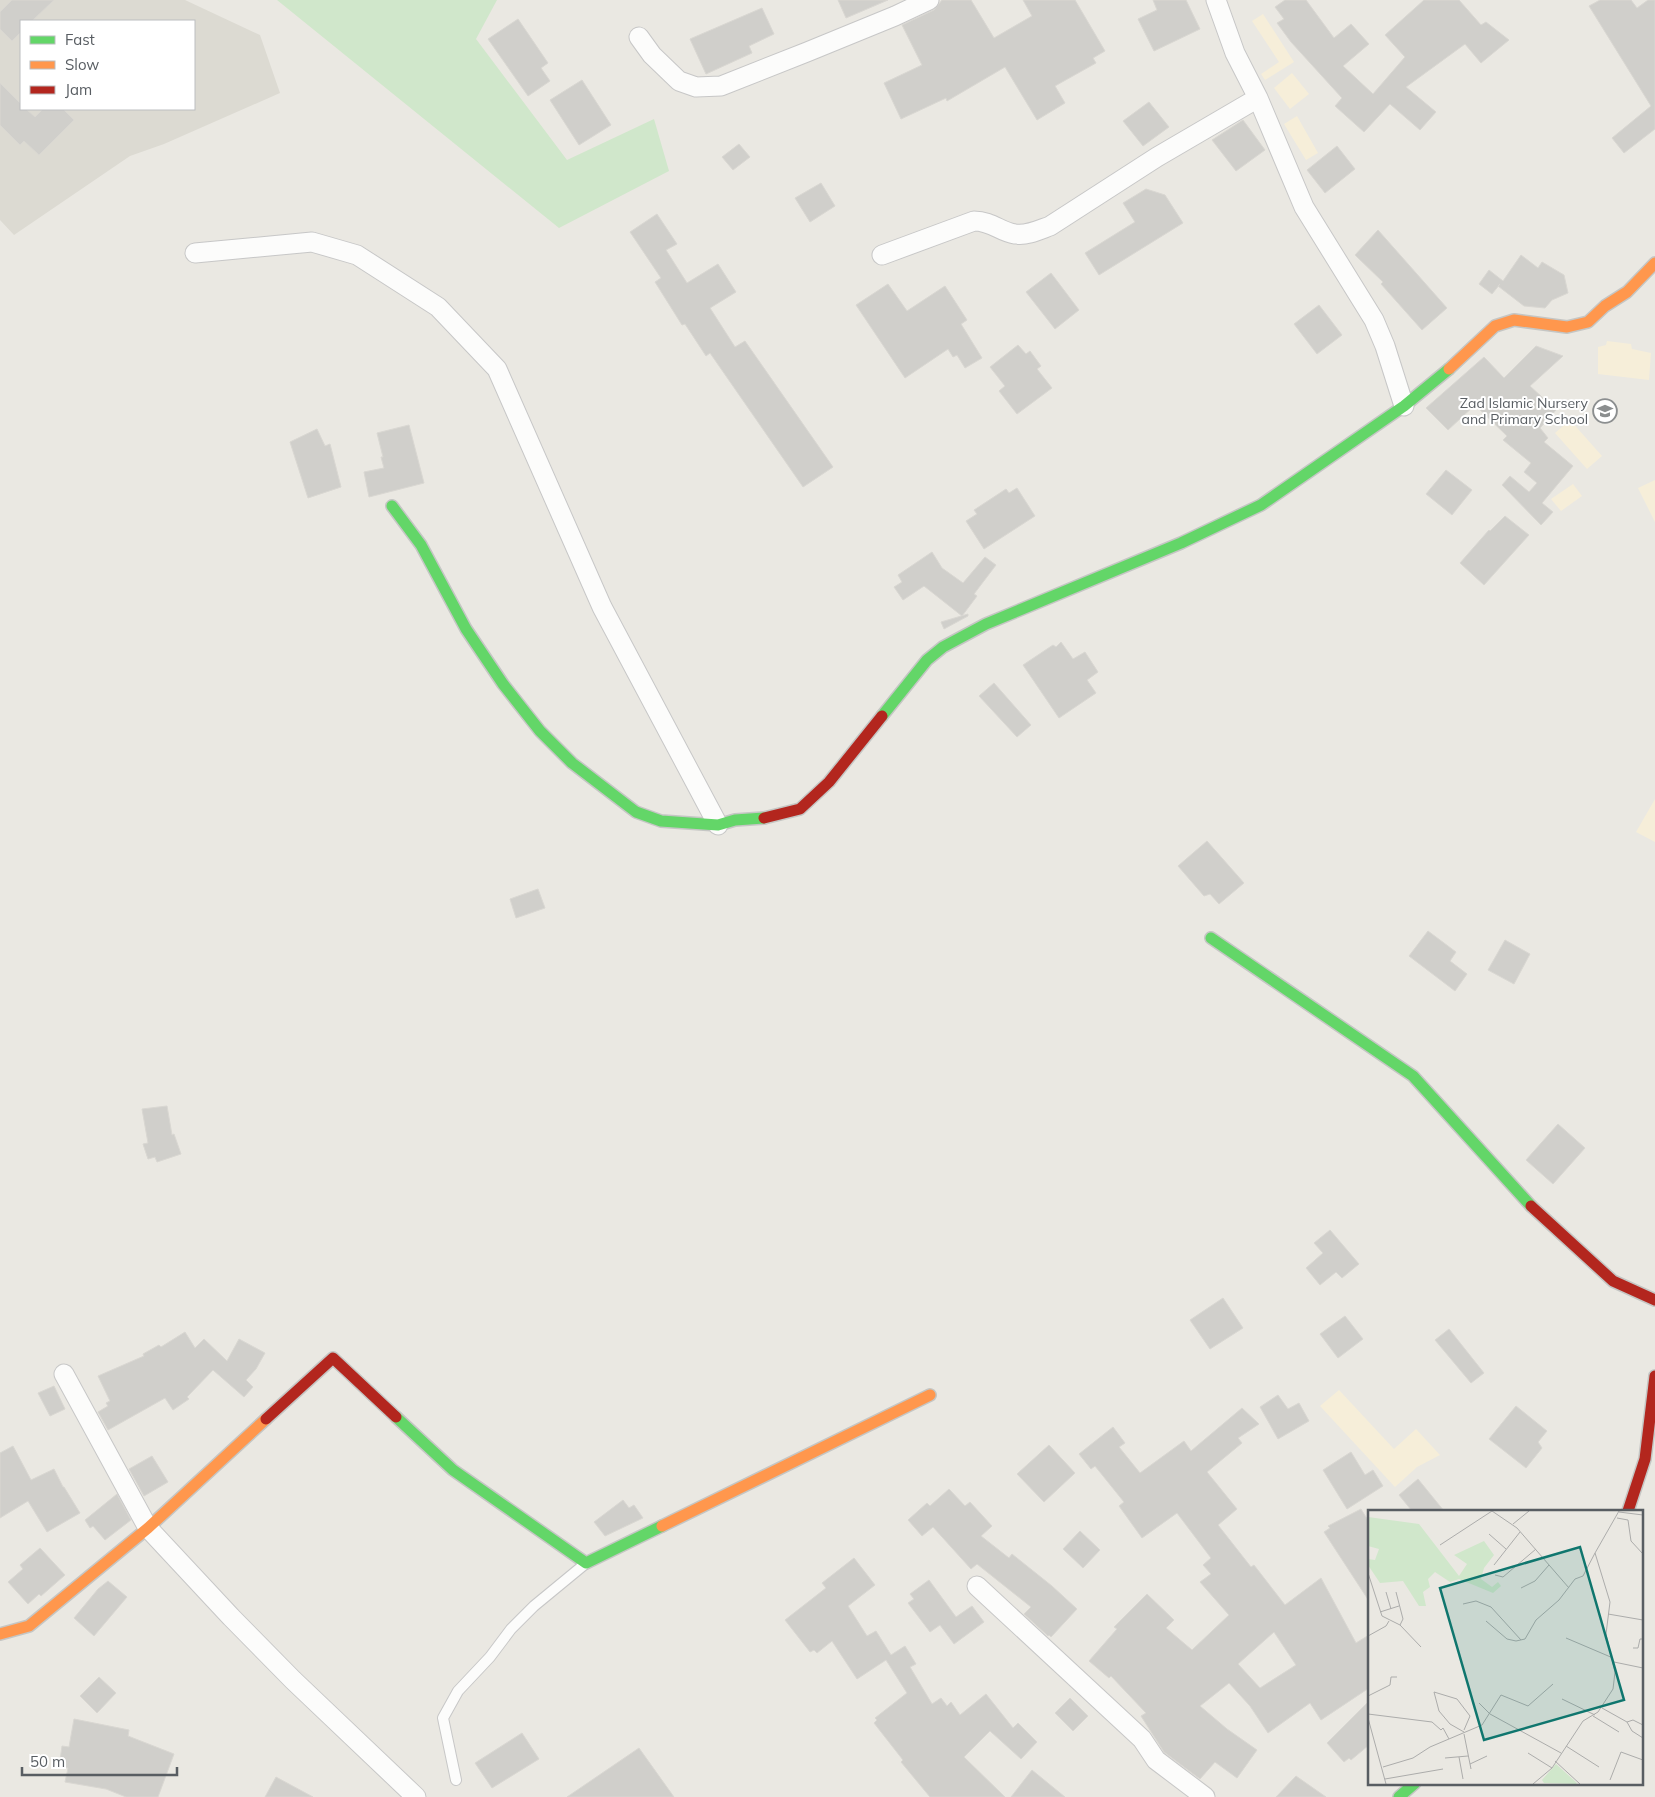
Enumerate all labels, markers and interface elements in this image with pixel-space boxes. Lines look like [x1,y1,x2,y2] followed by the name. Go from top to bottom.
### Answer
[20,20,195,110] legend
[65,30,95,49] text: Fast
[65,55,99,74] text: Slow
[65,80,92,99] text: Jam
[1460,394,1589,428] place label: Zad Islamic Nursery and Primary School
[1592,398,1618,424] school or university icon: Zad Islamic Nursery and Primary School
[1368,1510,1642,1784] inset map
[22,1744,178,1776] scale bar
[30,1752,65,1771] text: 50 m

